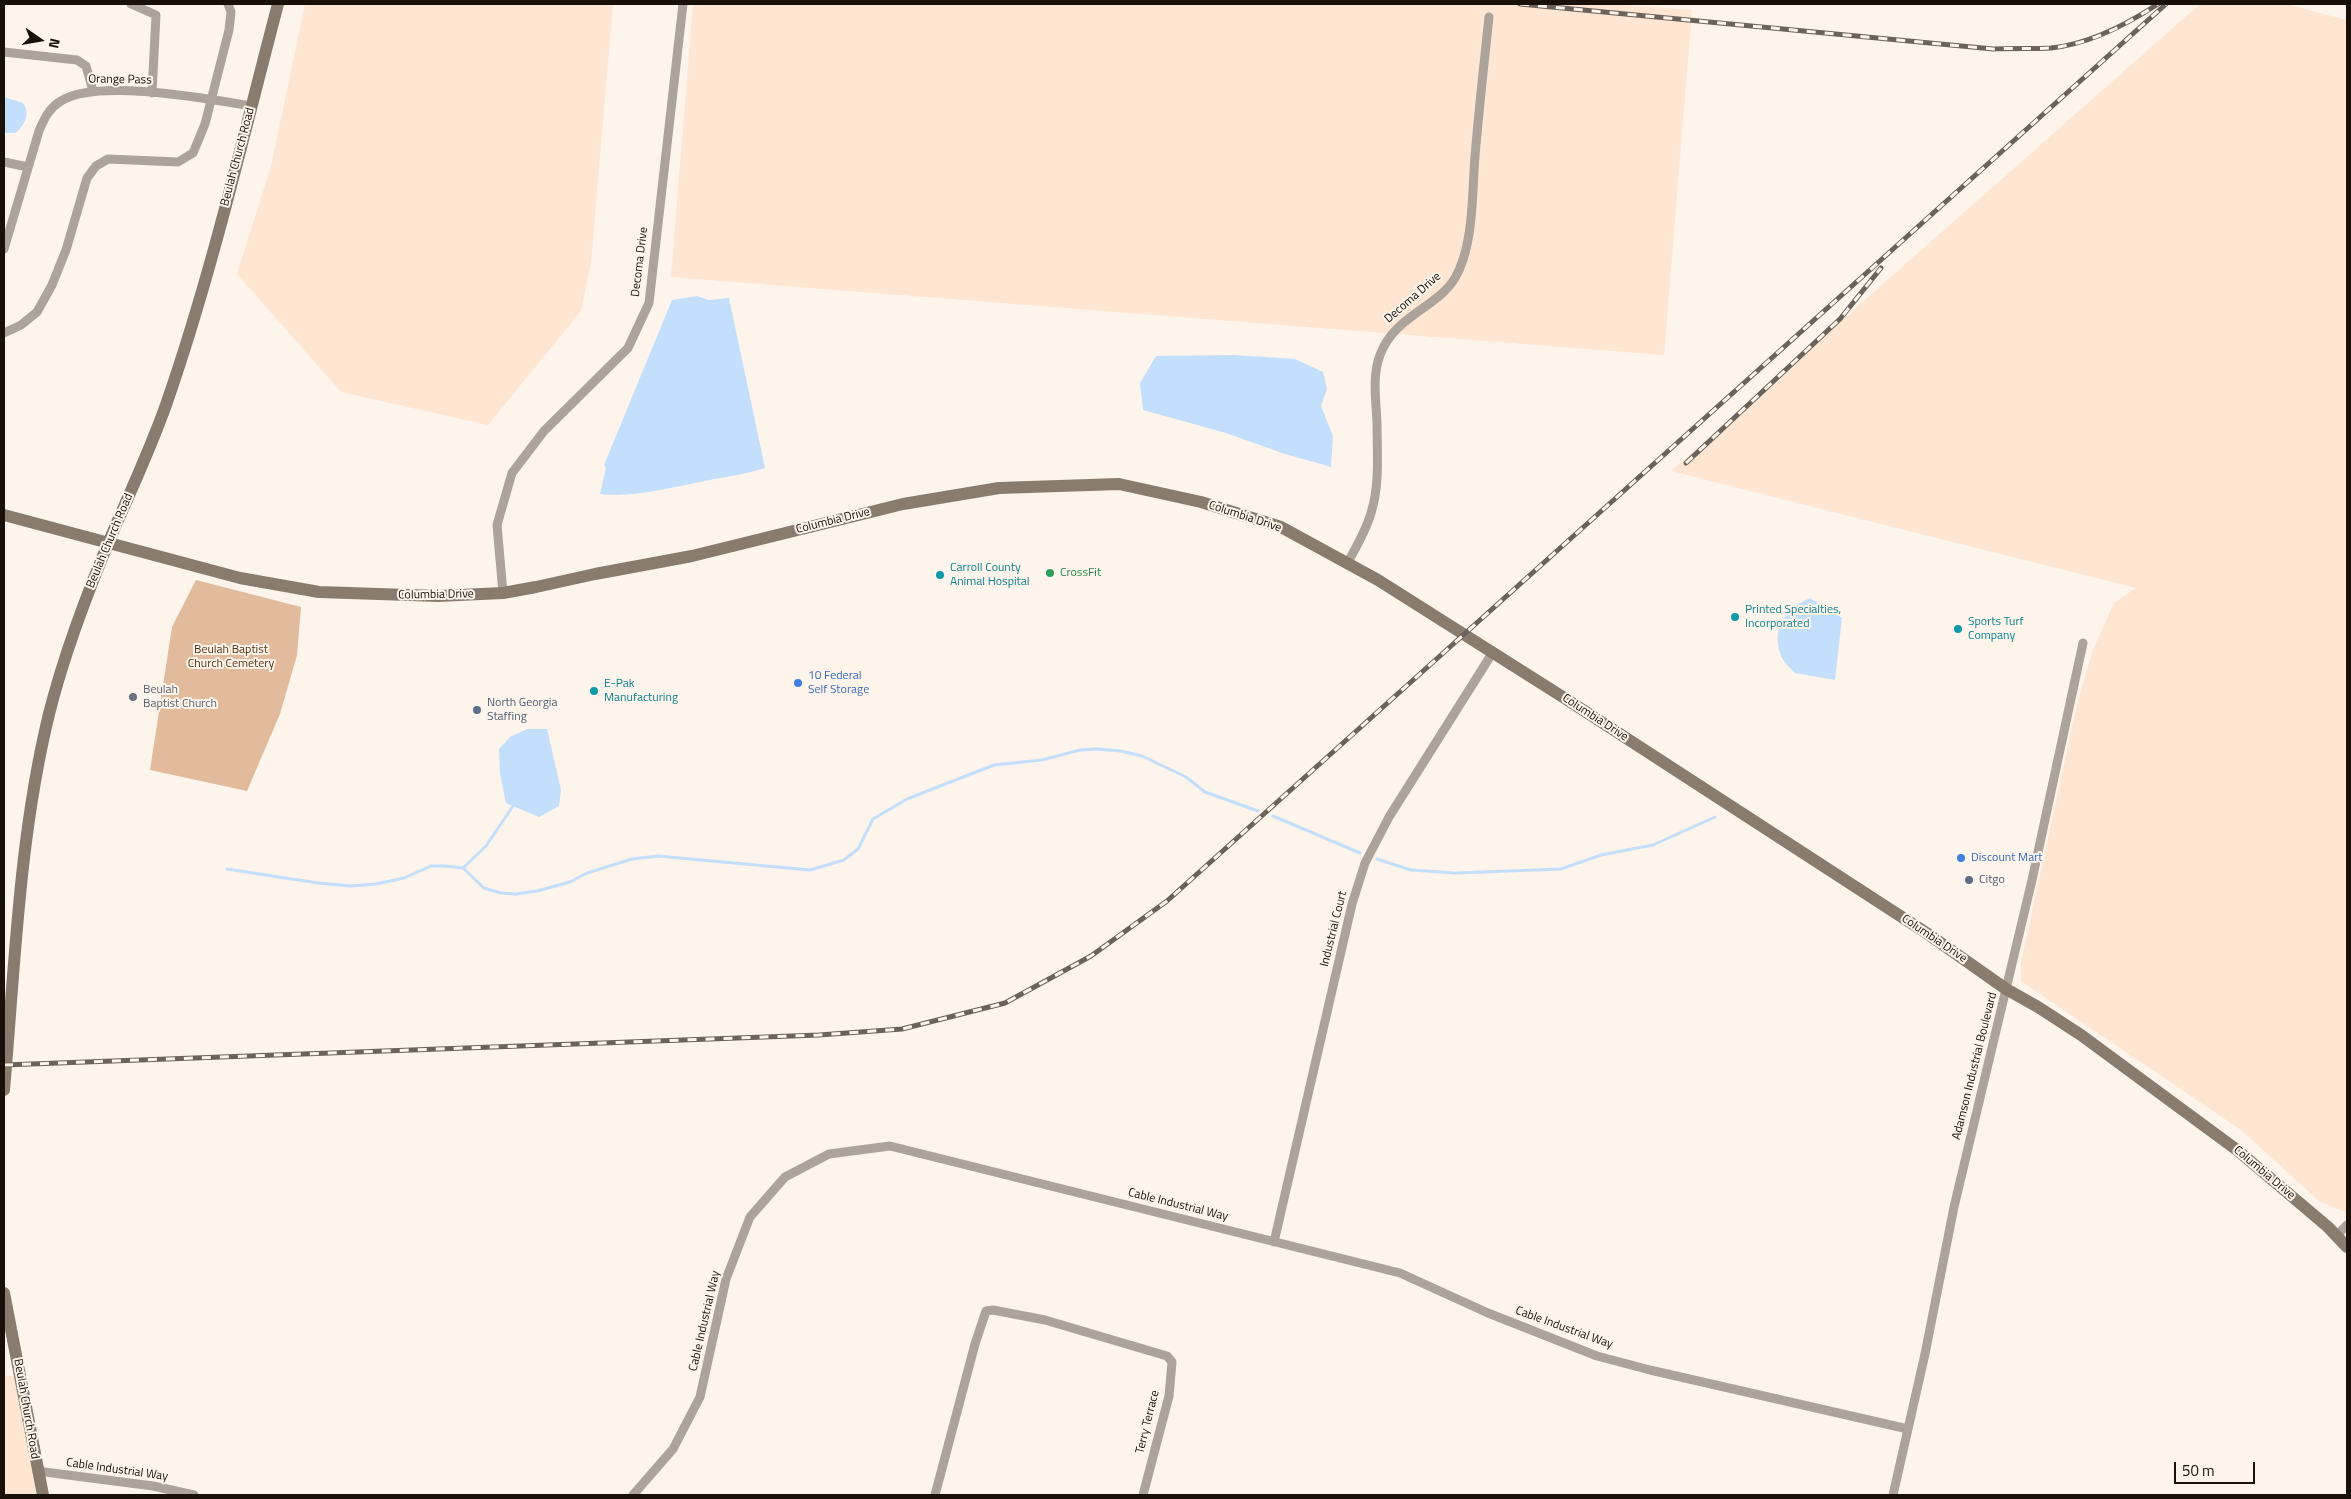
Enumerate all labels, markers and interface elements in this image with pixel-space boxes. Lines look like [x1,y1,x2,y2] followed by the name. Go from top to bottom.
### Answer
[15,15,65,65] north arrow
[44,36,66,51] text: N
[88,72,152,88] street label: Orange Pass
[218,106,258,208] street label: Beulah Church Road
[629,226,651,298] street label: Decoma Drive
[1382,270,1444,326] street label: Decoma Drive
[84,492,136,590] street label: Beulah Church Road
[1207,498,1283,536] street label: Columbia Drive
[795,505,871,537] street label: Columbia Drive
[950,561,1030,589] place label: Carroll County Animal Hospital
[1060,566,1101,580] place label: CrossFit
[1044,567,1056,579] marker: CrossFit
[934,569,946,581] marker: Carroll County Animal Hospital
[398,587,474,603] street label: Columbia Drive
[1745,603,1841,631] place label: Printed Specialties, Incorporated
[1729,611,1741,623] marker: Printed Specialties, Incorporated
[1968,615,2024,643] place label: Sports Turf Company
[1952,623,1964,635] marker: Sports Turf Company
[188,643,274,671] park label: Beulah Baptist Church Cemetery
[808,669,869,697] place label: 10 Federal Self Storage
[604,677,678,705] place label: E-Pak Manufacturing
[792,677,804,689] marker: 10 Federal Self Storage
[143,683,217,711] place label: Beulah Baptist Church
[588,685,600,697] marker: E-Pak Manufacturing
[127,691,139,703] marker: Beulah Baptist Church
[1559,691,1631,745] street label: Columbia Drive
[487,696,557,724] place label: North Georgia Staffing
[471,704,483,716] marker: North Georgia Staffing
[1971,851,2043,865] place label: Discount Mart
[1955,852,1967,864] marker: Discount Mart
[1979,873,2005,887] place label: Citgo
[1963,874,1975,886] marker: Citgo
[1318,890,1350,968] street label: Industrial Court
[1899,912,1969,966] street label: Columbia Drive
[1950,991,2000,1141] street label: Adamson Industrial Boulevard
[2230,1143,2298,1203] street label: Columbia Drive
[1126,1186,1230,1224] street label: Cable Industrial Way
[686,1269,724,1373] street label: Cable Industrial Way
[1513,1304,1615,1352] street label: Cable Industrial Way
[10,1358,42,1460] street label: Beulah Church Road
[1133,1389,1163,1455] street label: Terry Terrace
[2176,1452,2257,1484] scale bar
[65,1456,169,1484] street label: Cable Industrial Way
[2182,1459,2215,1482] text: 50 m

